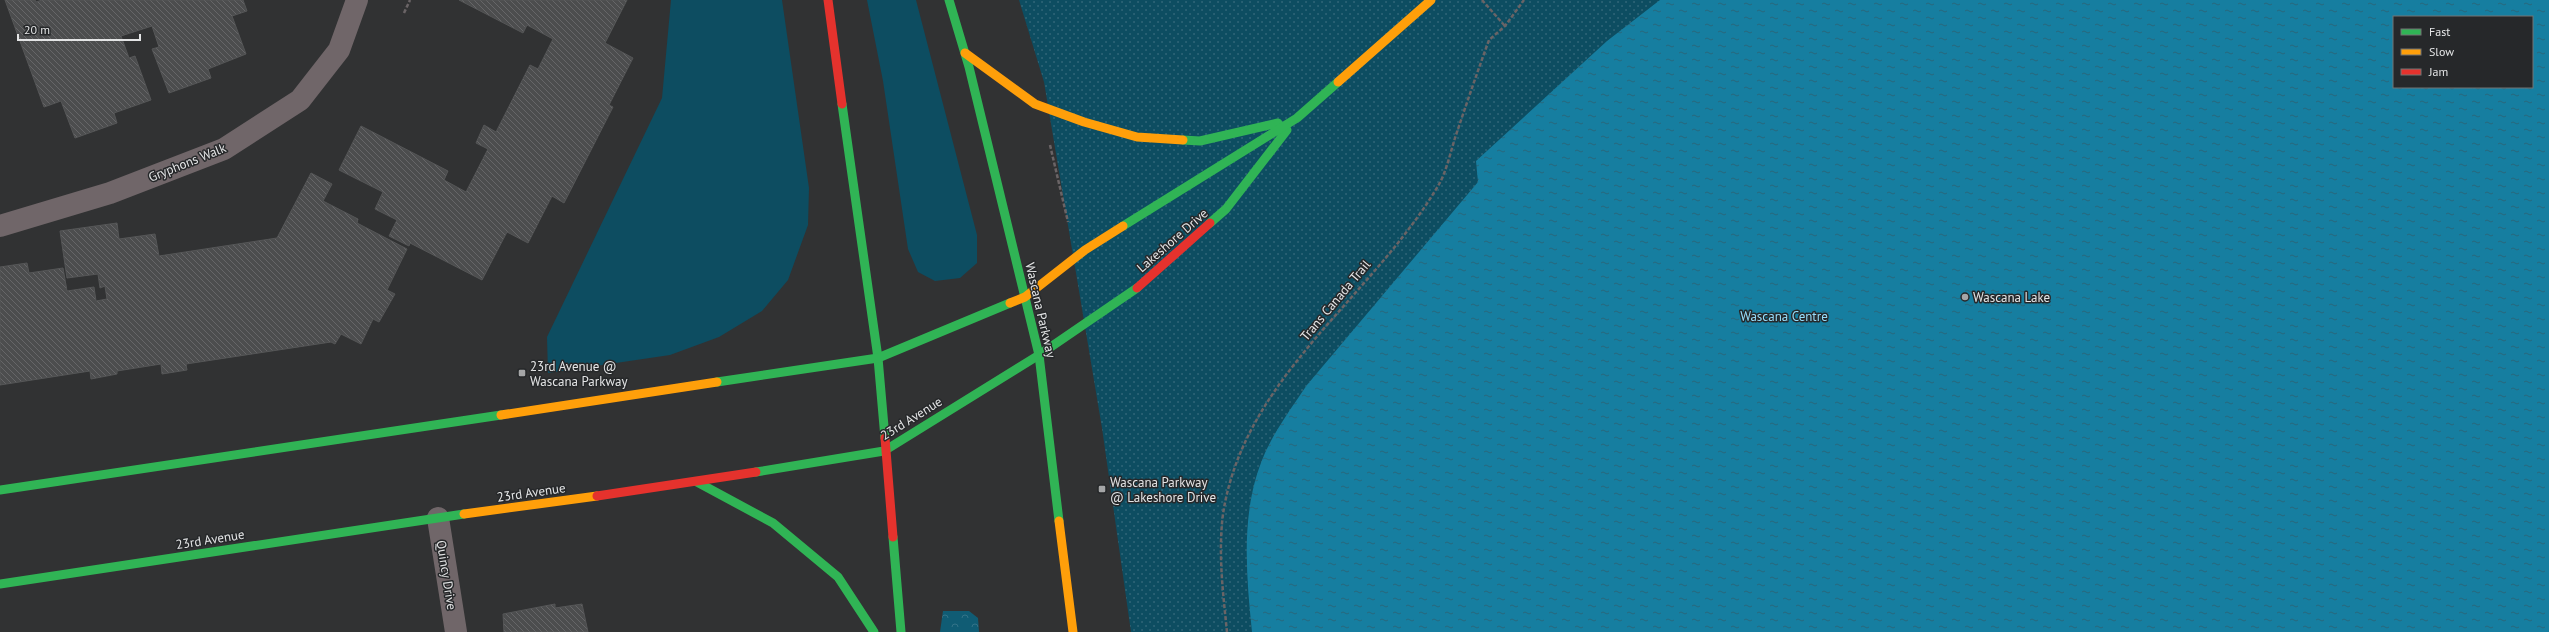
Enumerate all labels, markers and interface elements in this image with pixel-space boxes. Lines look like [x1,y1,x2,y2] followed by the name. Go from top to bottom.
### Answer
[18,16,140,42] scale bar
[2393,16,2533,88] legend
[24,22,50,37] text: 20 m
[2429,24,2450,39] text: Fast
[2429,44,2454,59] text: Slow
[2428,64,2448,79] text: Jam
[146,139,229,186] street label: Gryphons Walk
[1133,205,1211,276] street label: Lakeshore Drive
[1297,256,1374,344] street label: Trans Canada Trail
[1021,261,1060,360] street label: Wascana Parkway
[1973,289,2050,306] place label: Wascana Lake
[1960,292,1970,302] marker: Wascana Lake
[1740,308,1828,325] park label: Wascana Centre
[530,358,627,390] place label: 23rd Avenue @ Wascana Parkway
[517,368,527,378] marker: 23rd Avenue @ Wascana Parkway
[877,393,945,444] street label: 23rd Avenue
[1110,474,1216,506] place label: Wascana Parkway @ Lakeshore Drive
[496,479,567,506] street label: 23rd Avenue
[1097,484,1107,494] marker: Wascana Parkway @ Lakeshore Drive
[175,526,246,553] street label: 23rd Avenue
[433,539,460,611] street label: Quincy Drive

